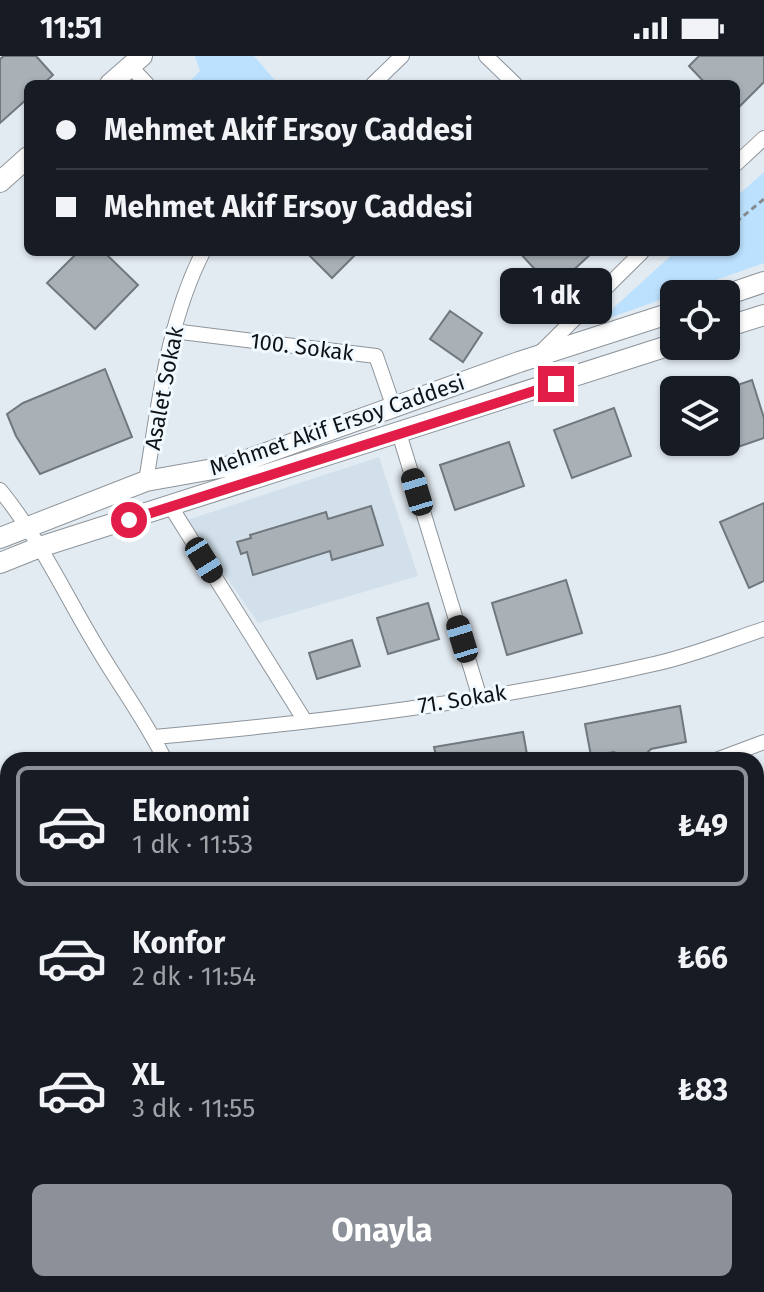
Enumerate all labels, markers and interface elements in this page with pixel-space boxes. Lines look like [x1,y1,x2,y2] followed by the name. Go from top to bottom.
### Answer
[40,10,103,46] text: 11:51
[104,112,473,148] text: Mehmet Akif Ersoy Caddesi
[104,189,473,225] text: Mehmet Akif Ersoy Caddesi
[500,268,612,324] callout: 1 dk
[532,280,580,311] text: 1 dk
[660,280,740,456] map controls
[660,280,740,360] button: locate
[139,323,189,452] street label: Asalet Sokak
[249,327,356,367] street label: 100. Sokak
[538,366,574,402] route end
[206,369,468,481] street label: Mehmet Akif Ersoy Caddesi
[660,376,740,456] button: layers
[399,466,435,518] car
[111,502,147,538] route start
[181,533,227,587] car
[444,613,480,665] car
[416,679,509,719] street label: 71. Sokak
[36,790,108,862] icon: car
[132,793,250,829] text: Ekonomi
[678,808,728,844] text: ₺49
[132,829,253,860] text: 1 dk · 11:53
[36,922,108,994] icon: car
[132,925,225,961] text: Konfor
[677,940,728,976] text: ₺66
[132,961,256,992] text: 2 dk · 11:54
[36,1054,108,1126] icon: car
[132,1057,165,1093] text: XL
[678,1072,728,1108] text: ₺83
[132,1093,255,1124] text: 3 dk · 11:55
[32,1184,732,1276] button: Onayla

